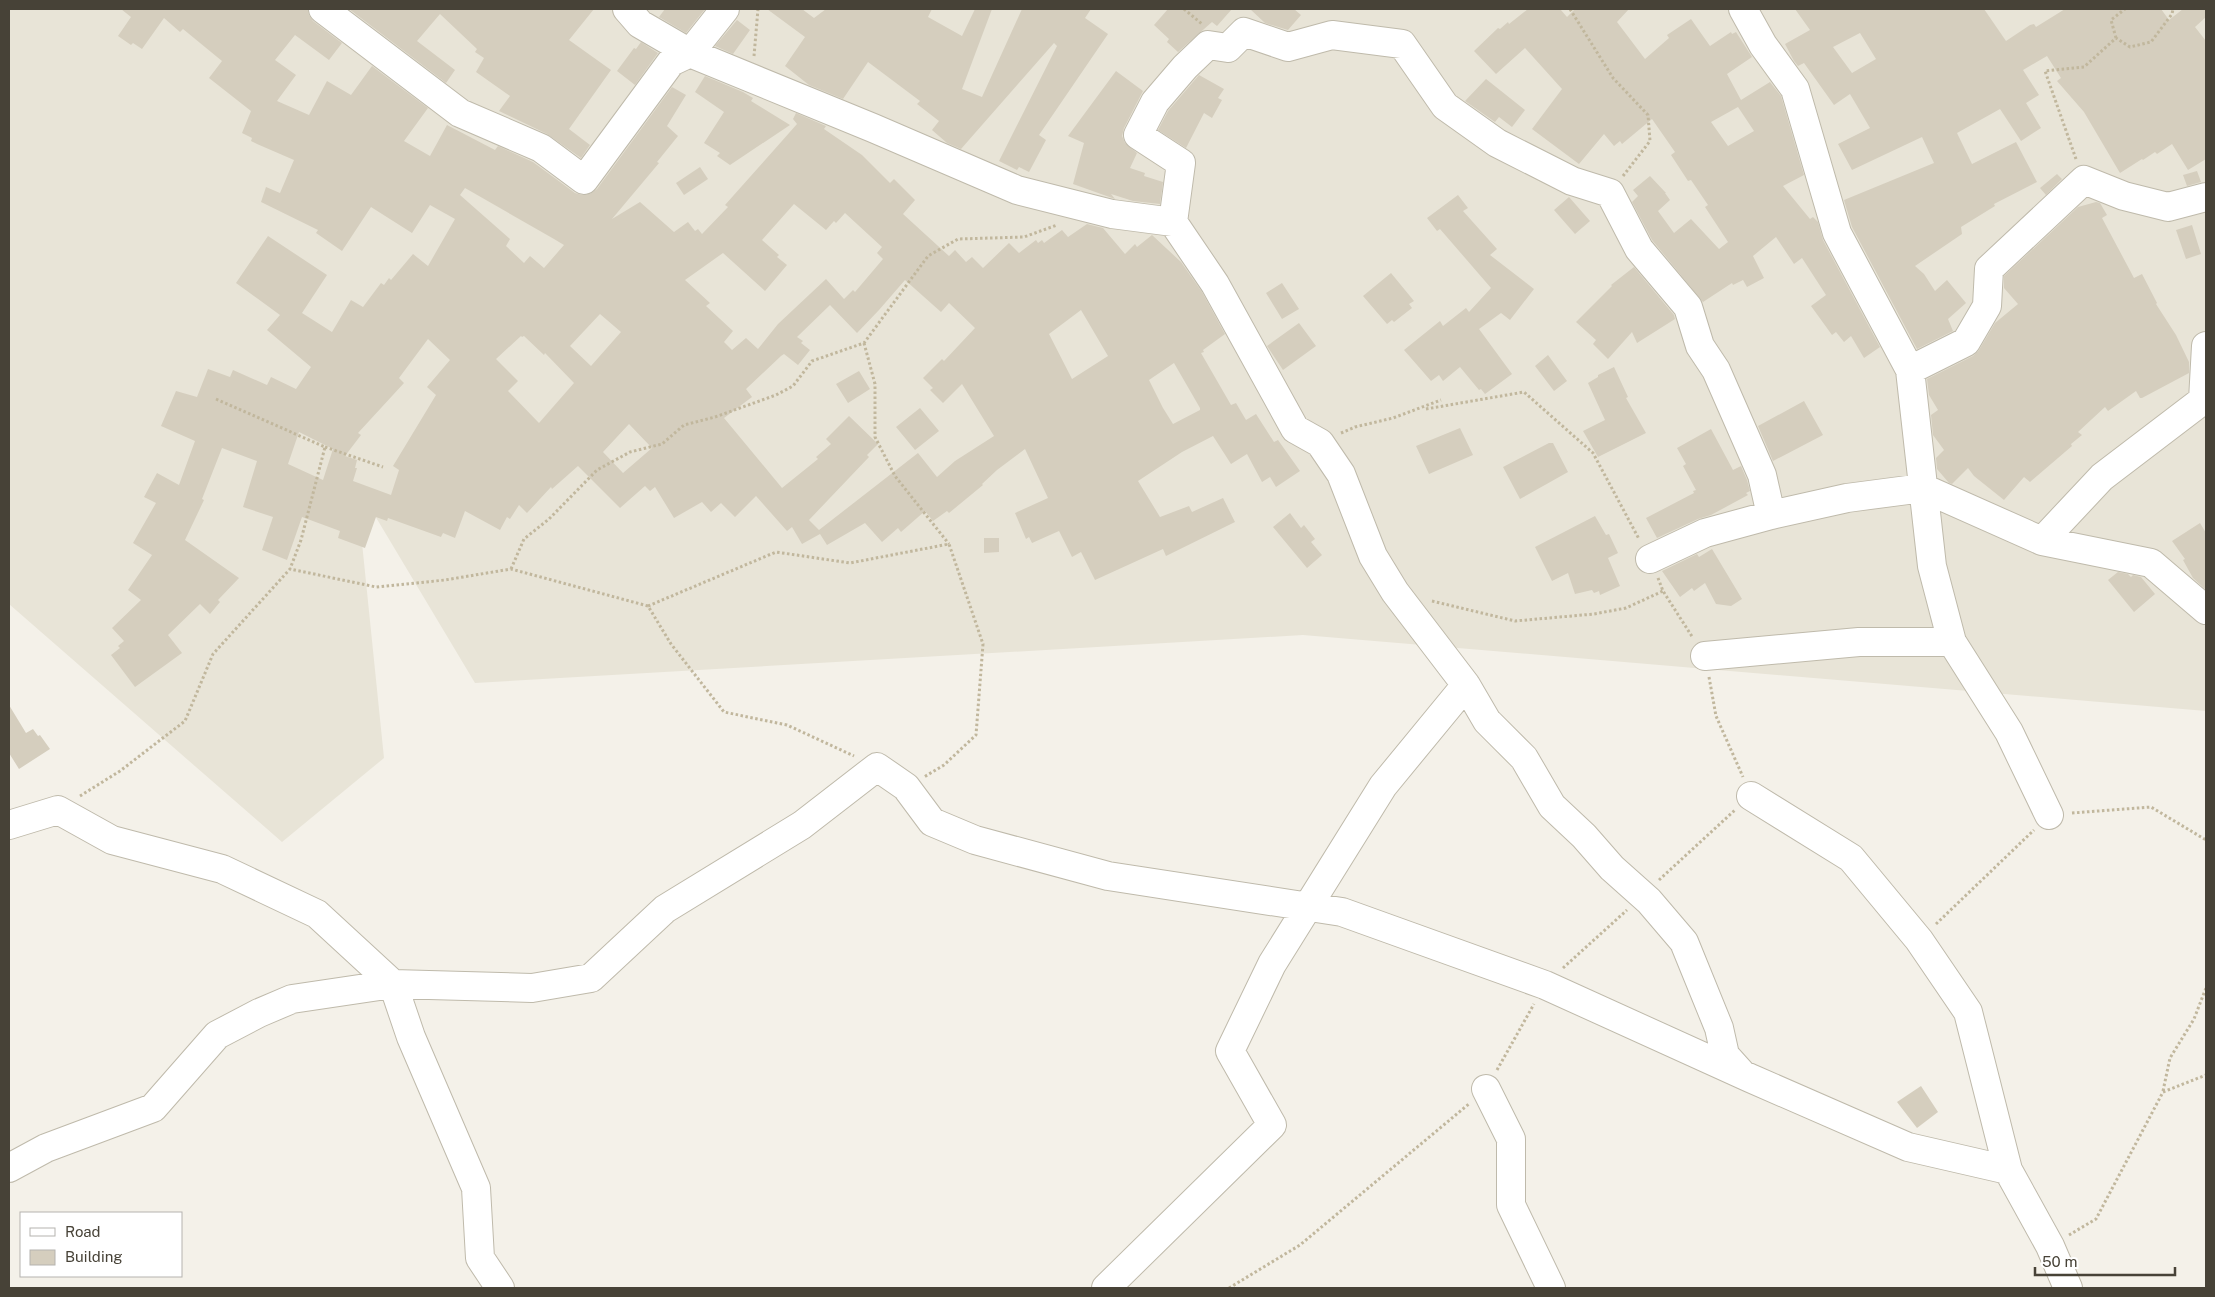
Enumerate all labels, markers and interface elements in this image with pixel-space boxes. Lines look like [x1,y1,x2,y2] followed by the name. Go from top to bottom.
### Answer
[20,1212,182,1277] legend
[65,1223,101,1240] text: Road
[2035,1244,2175,1276] scale bar
[65,1248,123,1265] text: Building
[2042,1253,2077,1270] text: 50 m

